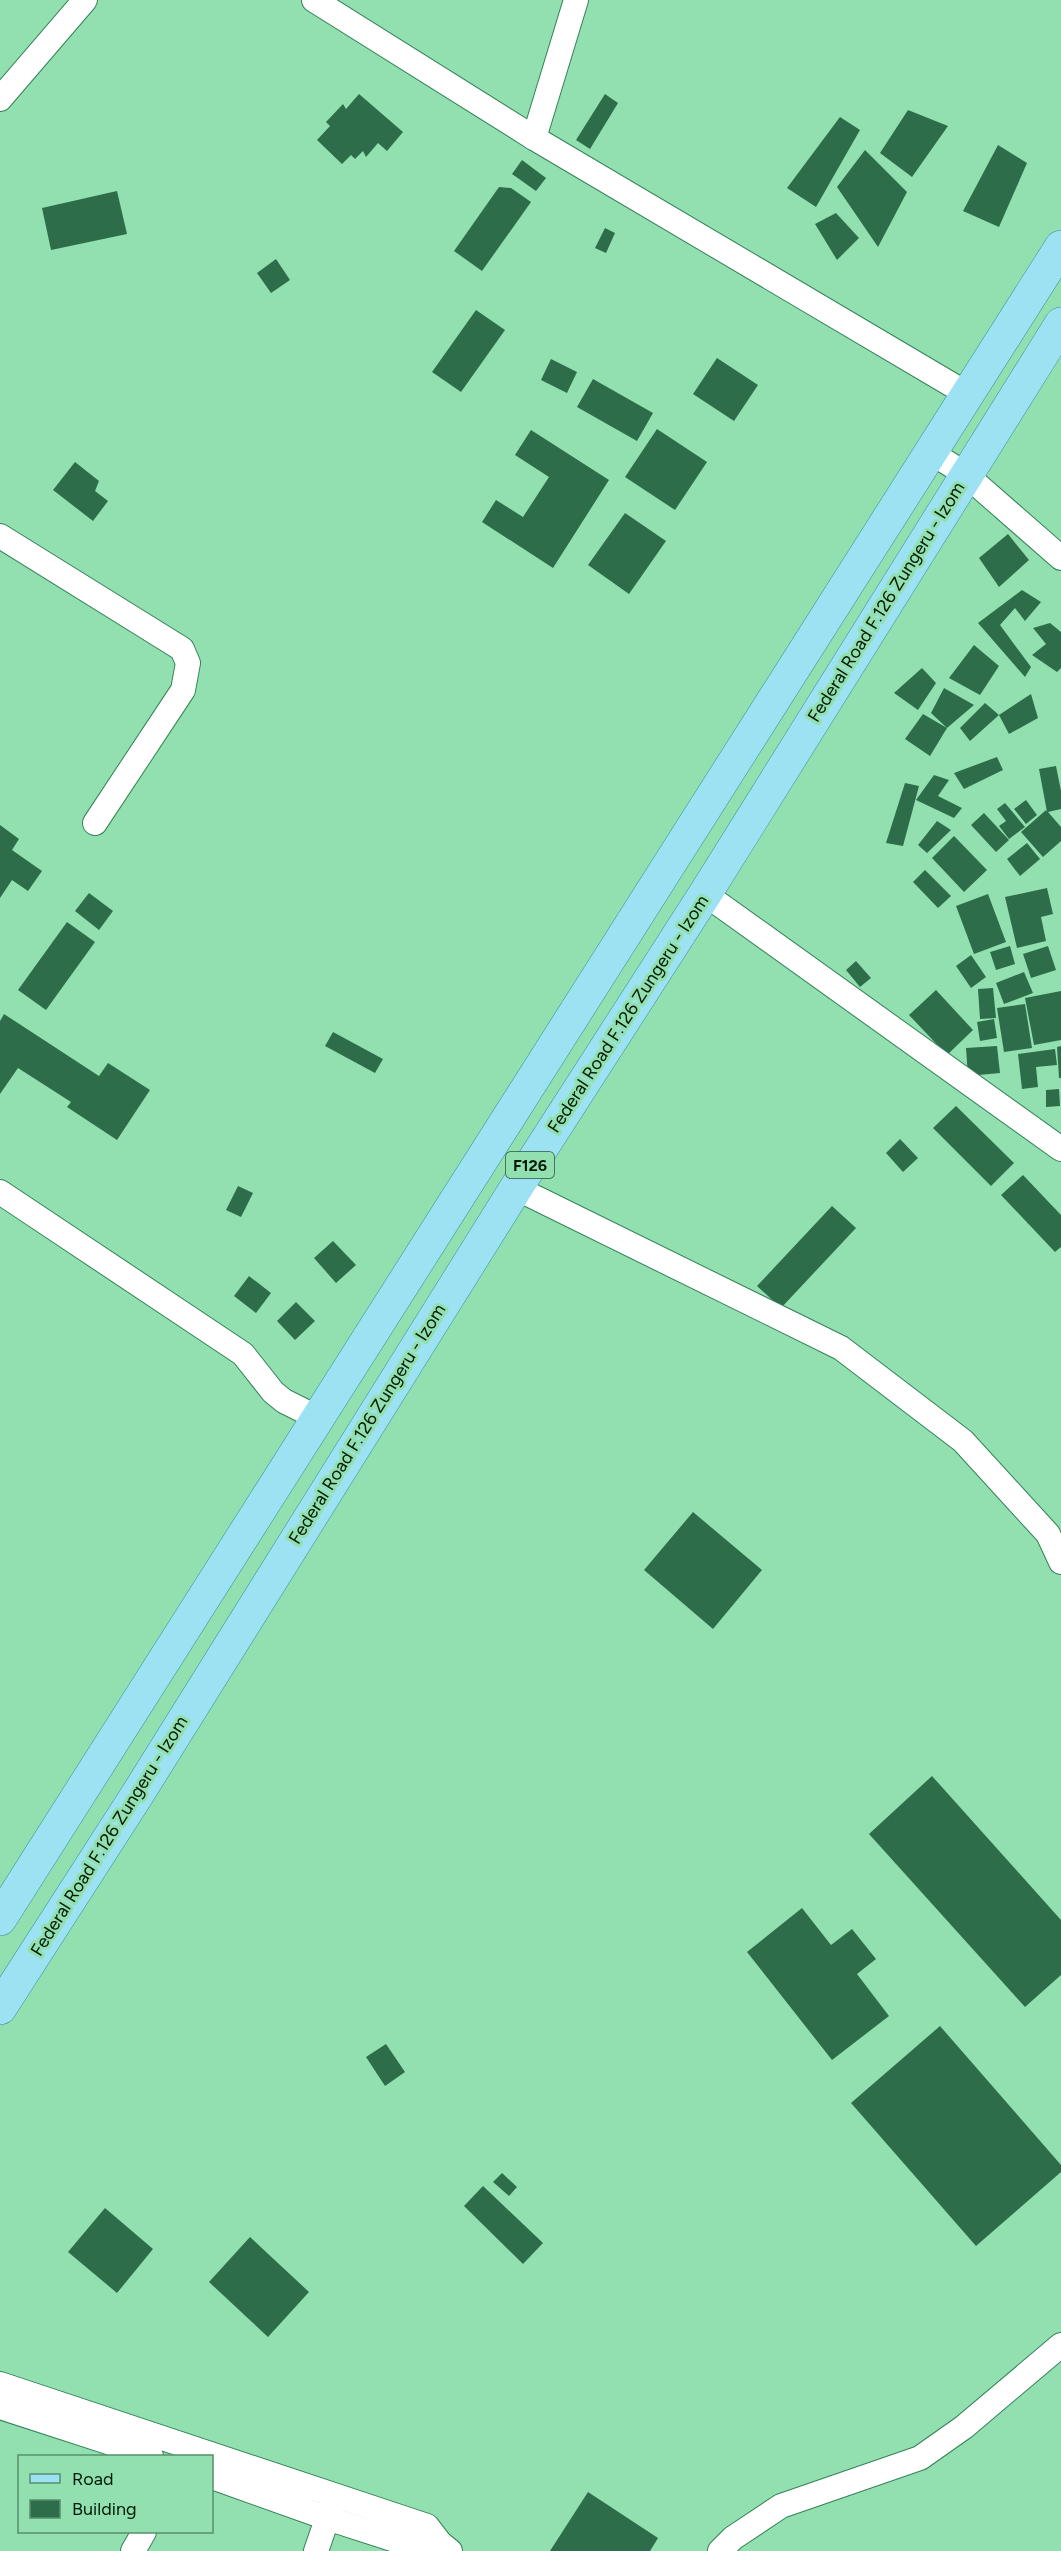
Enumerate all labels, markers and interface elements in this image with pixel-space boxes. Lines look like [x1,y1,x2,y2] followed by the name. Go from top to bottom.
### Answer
[803,478,969,726] street label: Federal Road F.126 Zungeru - Izom
[543,891,713,1137] street label: Federal Road F.126 Zungeru - Izom
[506,1152,554,1178] road number: F126
[284,1300,450,1548] street label: Federal Road F.126 Zungeru - Izom
[26,1712,192,1960] street label: Federal Road F.126 Zungeru - Izom
[18,2455,213,2533] legend
[72,2468,113,2490] text: Road
[72,2498,137,2520] text: Building

